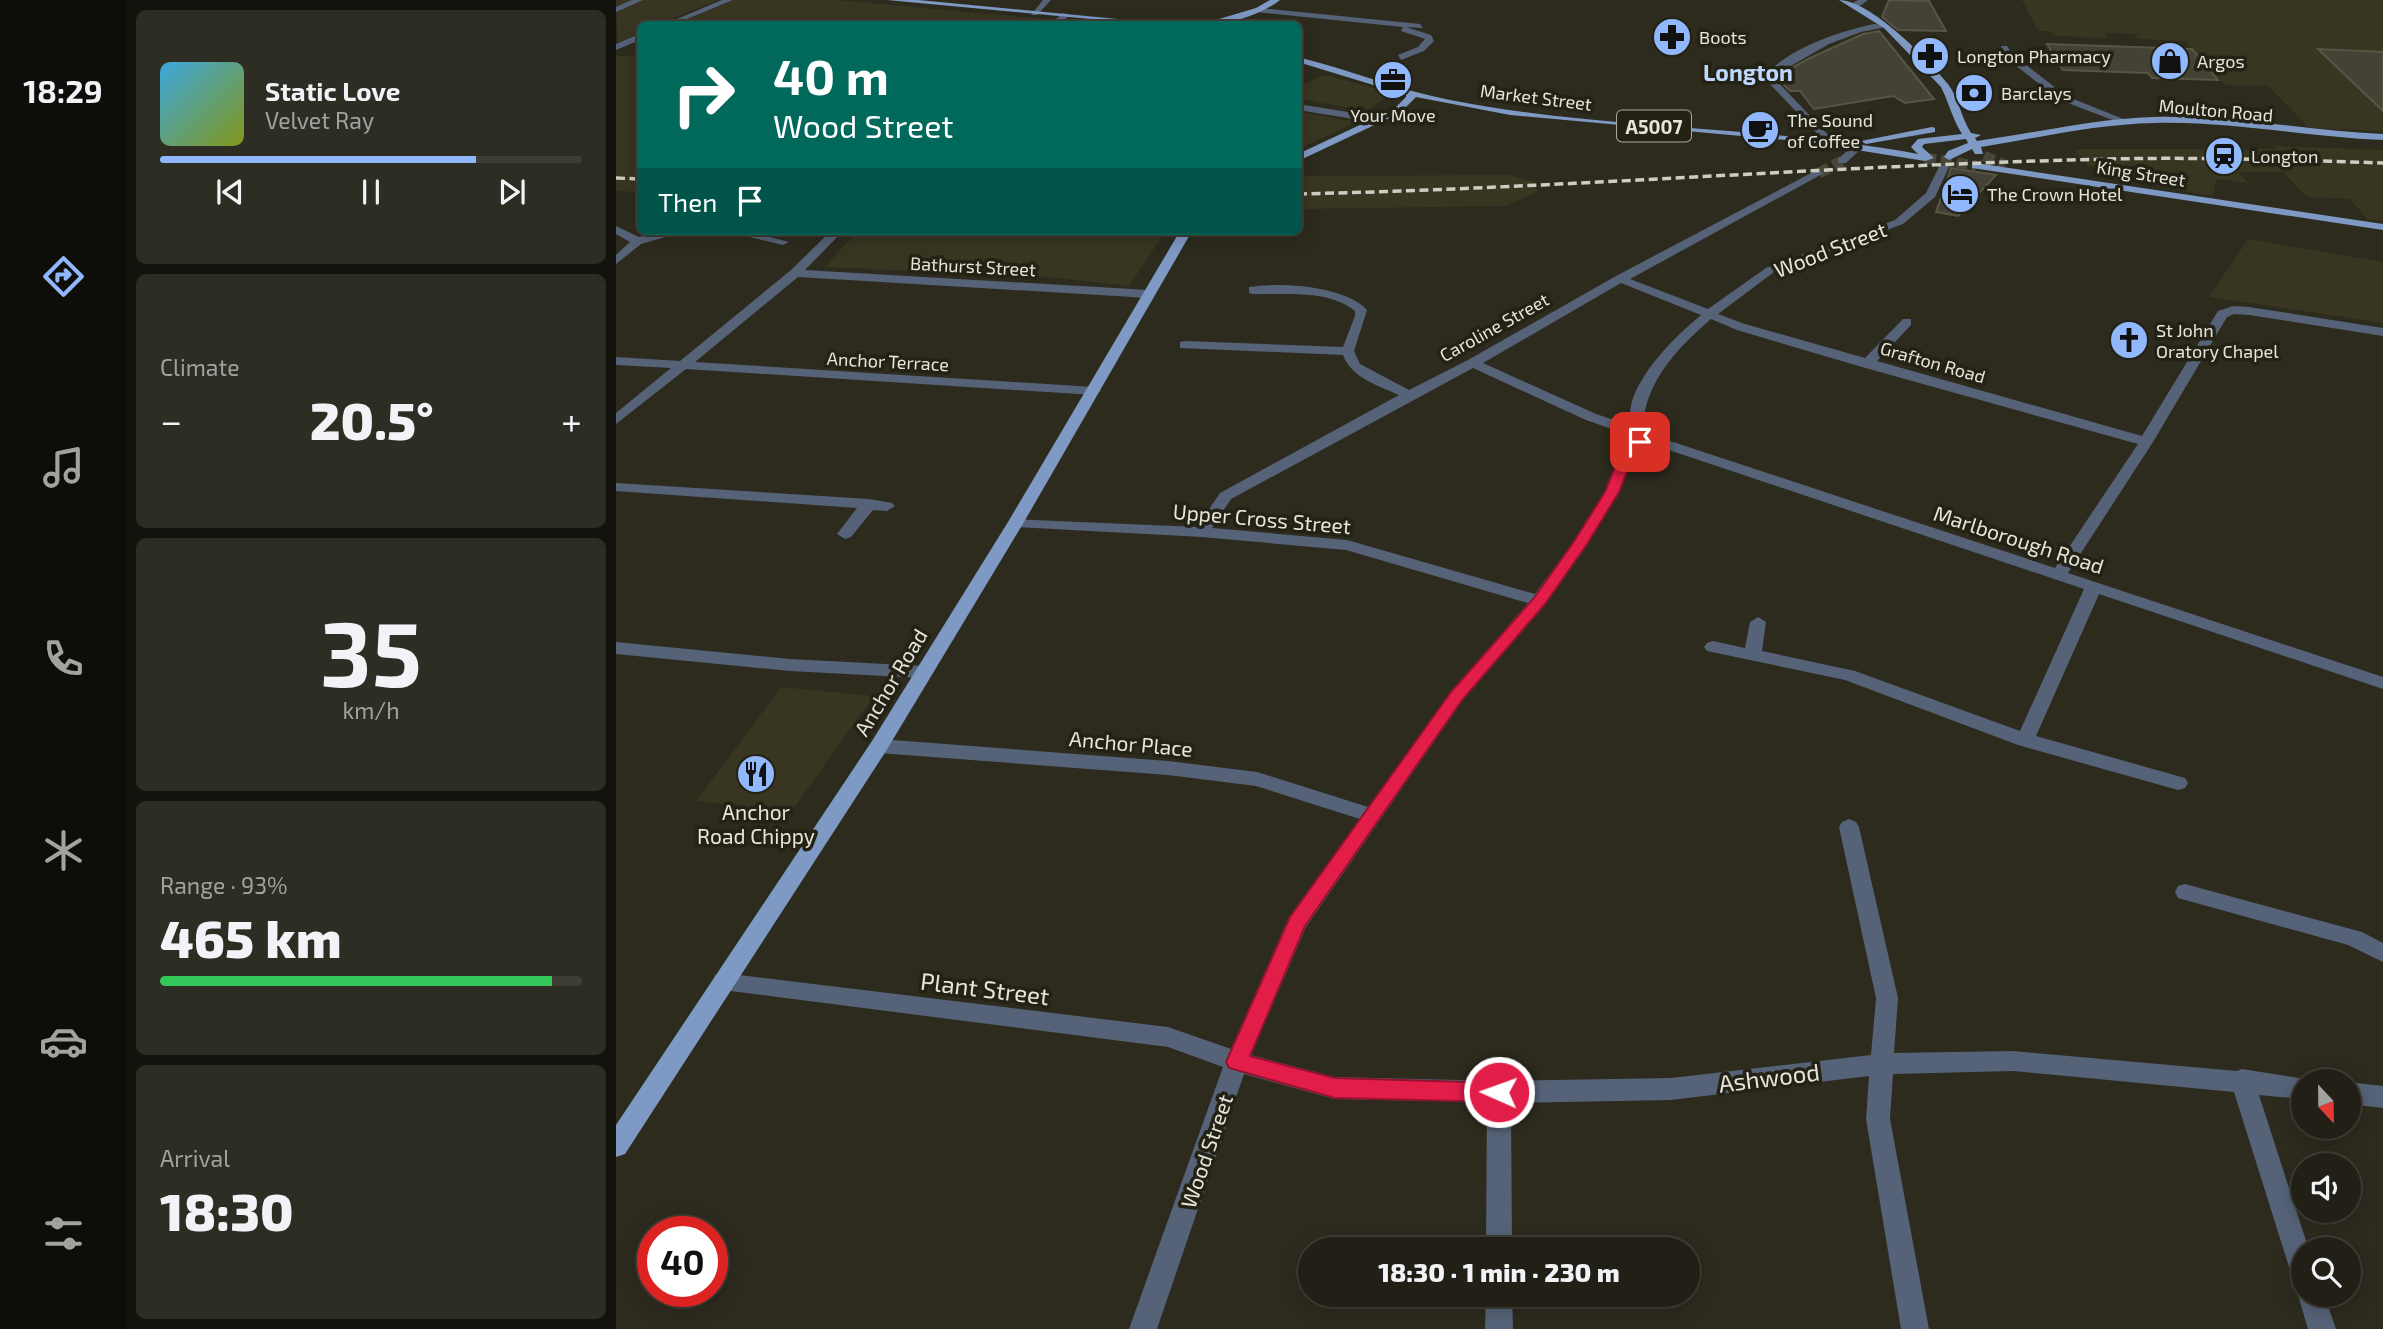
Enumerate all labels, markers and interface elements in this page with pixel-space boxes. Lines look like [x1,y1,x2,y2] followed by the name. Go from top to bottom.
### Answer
[1651,16,1693,58] pharmacy icon: Boots
[1699,26,1747,48] place label: Boots
[1909,35,1951,77] pharmacy icon: Longton Pharmacy
[2149,40,2191,82] shop icon: Argos
[1957,45,2111,67] place label: Longton Pharmacy
[773,46,889,105] text: 40 m
[658,49,749,140] icon: right
[2197,50,2245,72] place label: Argos
[1703,58,1793,86] district label: Longton
[1372,59,1414,101] office icon: Your Move
[23,71,103,109] text: 18:29
[1953,72,1995,114] bank icon: Barclays
[265,75,401,106] text: Static Love
[1479,79,1593,115] street label: Market Street
[2001,82,2072,104] place label: Barclays
[2158,94,2274,126] street label: Moulton Road
[1350,104,1436,126] place label: Your Move
[265,106,374,134] text: Velvet Ray
[773,106,954,144] text: Wood Street
[1739,109,1781,151] cafe icon: The Sound of Coffee
[1787,109,1873,152] place label: The Sound of Coffee
[1617,110,1691,142] road number: A5007
[2203,135,2245,177] station icon: Longton
[2251,145,2318,167] place label: Longton
[2095,155,2187,191] street label: King Street
[211,173,249,211] icon: previous
[352,173,390,211] icon: pause
[493,173,531,211] icon: next
[1939,173,1981,215] hotel icon: The Crown Hotel
[731,182,769,220] icon: arrive
[1987,183,2123,205] place label: The Crown Hotel
[658,186,717,217] text: Then
[1770,216,1890,282] street label: Wood Street
[39,252,88,301] icon: directions
[910,252,1037,280] street label: Bathurst Street
[1436,288,1553,366] street label: Caroline Street
[2108,319,2150,361] church icon: St John Oratory Chapel
[2156,319,2279,362] place label: St John Oratory Chapel
[1878,337,1988,387] street label: Grafton Road
[826,347,950,375] street label: Anchor Terrace
[160,353,240,381] text: Climate
[310,388,434,450] text: 20.5°
[160,397,182,443] text: −
[561,397,582,443] text: +
[1610,412,1670,472] pin
[1621,423,1659,461] icon: arrive
[39,443,88,492] icon: music
[1172,498,1352,538] street label: Upper Cross Street
[1931,500,2107,578] street label: Marlborough Road
[320,596,422,705] text: 35
[848,624,932,740] street label: Anchor Road
[39,634,88,683] icon: phone
[342,696,400,724] text: km/h
[1068,725,1194,761] street label: Anchor Place
[735,753,777,795] restaurant icon: Anchor Road Chippy
[697,799,815,848] place label: Anchor Road Chippy
[39,826,88,875] icon: climate
[160,871,288,899] text: Range · 93%
[160,906,342,968] text: 465 km
[919,966,1051,1010] street label: Plant Street
[39,1017,88,1066] icon: car
[1462,1055,1536,1129] position arrow
[1717,1056,1821,1098] street label: Ashwood
[2291,1069,2361,1139] north arrow
[2291,1069,2361,1307] map controls
[1175,1091,1237,1211] street label: Wood Street
[160,1144,230,1172] text: Arrival
[2291,1153,2361,1223] button: sound
[160,1179,294,1241] text: 18:30
[39,1209,88,1258] icon: filters
[637,1216,728,1307] speed limit sign: 40
[2291,1237,2361,1307] button: search
[1378,1256,1620,1287] text: 18:30 · 1 min · 230 m

